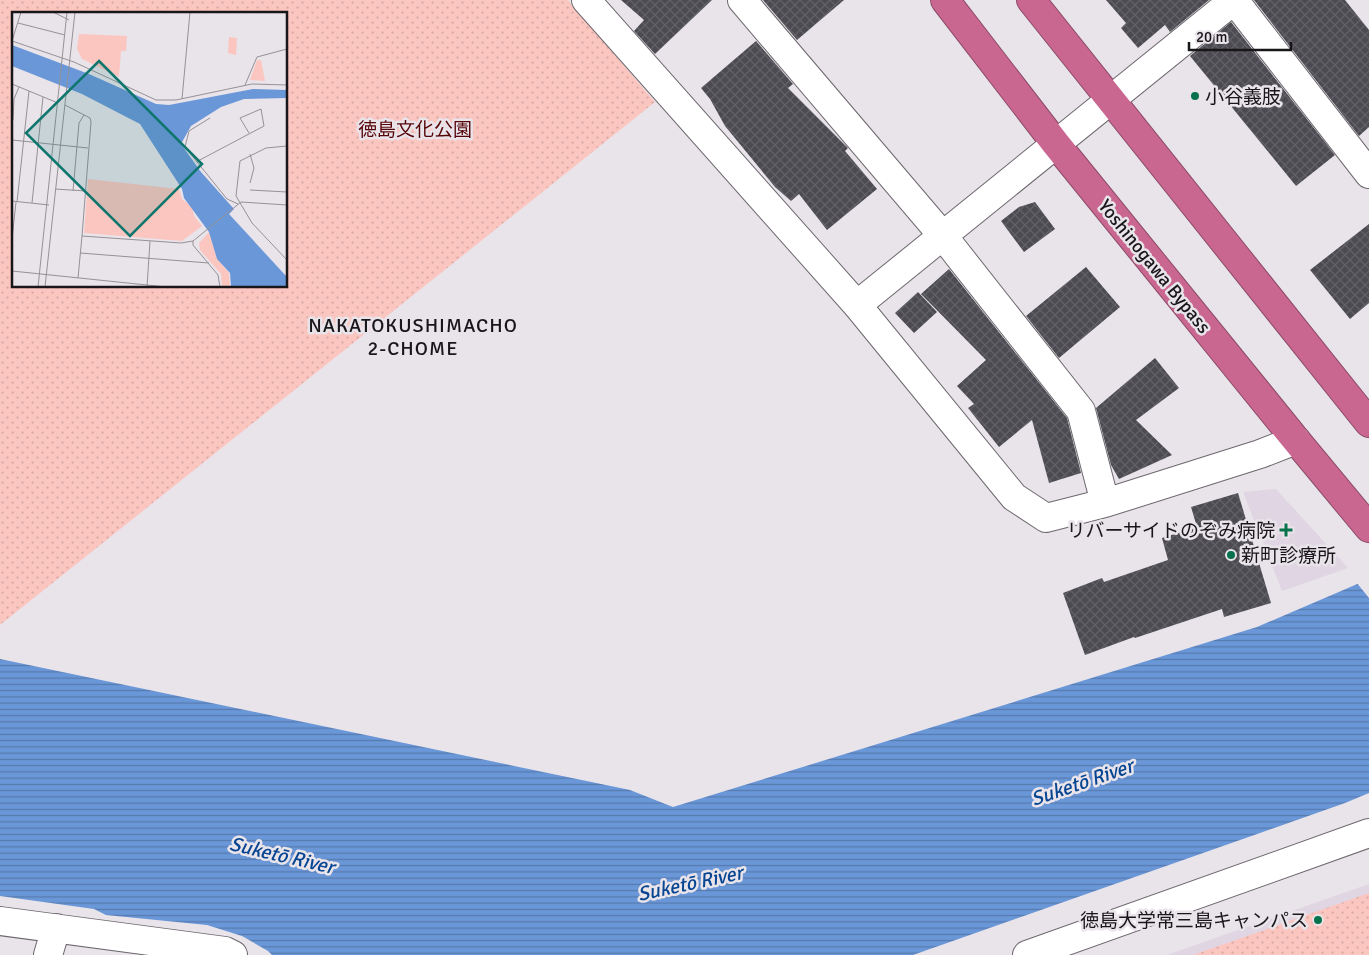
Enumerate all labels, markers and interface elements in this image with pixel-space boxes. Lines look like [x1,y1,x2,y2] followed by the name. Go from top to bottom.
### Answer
[12,12,288,288] inset map
[1189,20,1292,52] scale bar
[1196,28,1227,46] text: 20 m
[1205,85,1281,109] place label: 小谷義肢
[1189,90,1201,102] marker: 小谷義肢
[358,118,472,142] park label: 徳島文化公園
[1093,195,1216,339] street label: Yoshinogawa Bypass
[308,313,518,361] district label: NAKATOKUSHIMACHO 2-CHOME
[1066,519,1275,543] place label: リバーサイドのぞみ病院
[1279,523,1293,537] marker: リバーサイドのぞみ病院
[1241,544,1336,568] place label: 新町診療所
[1225,549,1237,561] marker: 新町診療所
[1028,752,1139,812] water label: Suketō River
[227,831,339,880] water label: Suketō River
[635,860,747,907] water label: Suketō River
[1080,909,1308,933] place label: 徳島大学常三島キャンパス
[1312,914,1324,926] marker: 徳島大学常三島キャンパス

